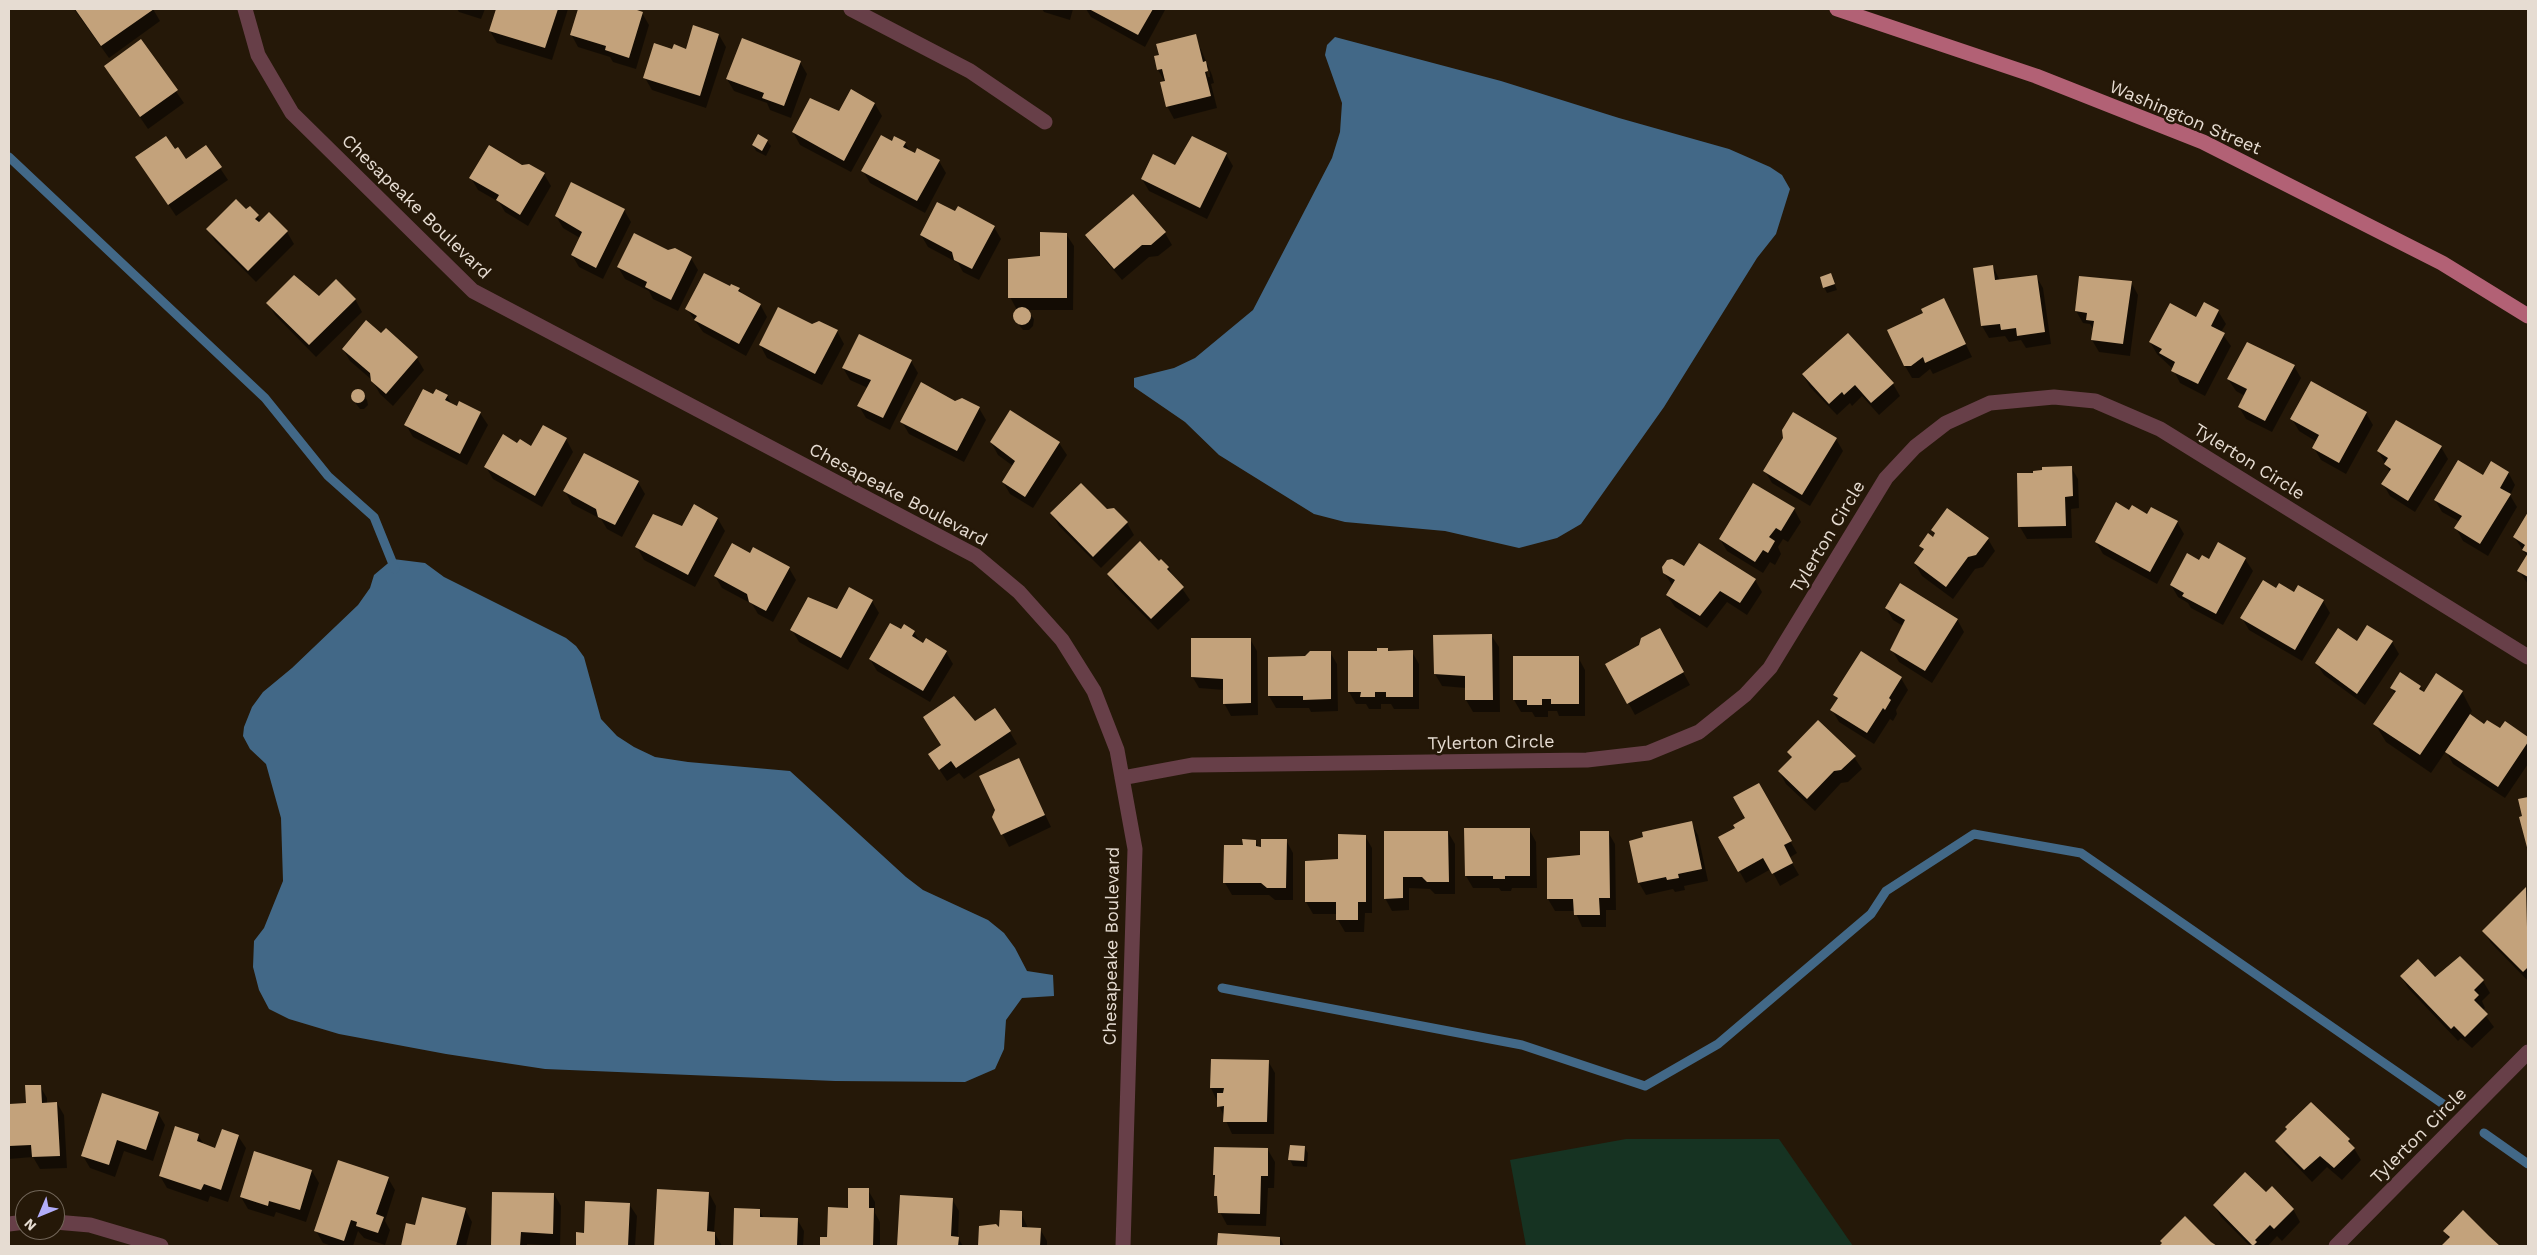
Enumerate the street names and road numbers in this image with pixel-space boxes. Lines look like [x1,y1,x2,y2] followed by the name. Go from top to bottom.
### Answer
[2106,76,2264,160] street label: Washington Street
[337,130,495,284] street label: Chesapeake Boulevard
[2189,419,2309,505] street label: Tylerton Circle
[805,439,991,551] street label: Chesapeake Boulevard
[1786,477,1870,597] street label: Tylerton Circle
[1427,731,1555,755] street label: Tylerton Circle
[1099,846,1125,1046] street label: Chesapeake Boulevard
[2366,1083,2472,1189] street label: Tylerton Circle

